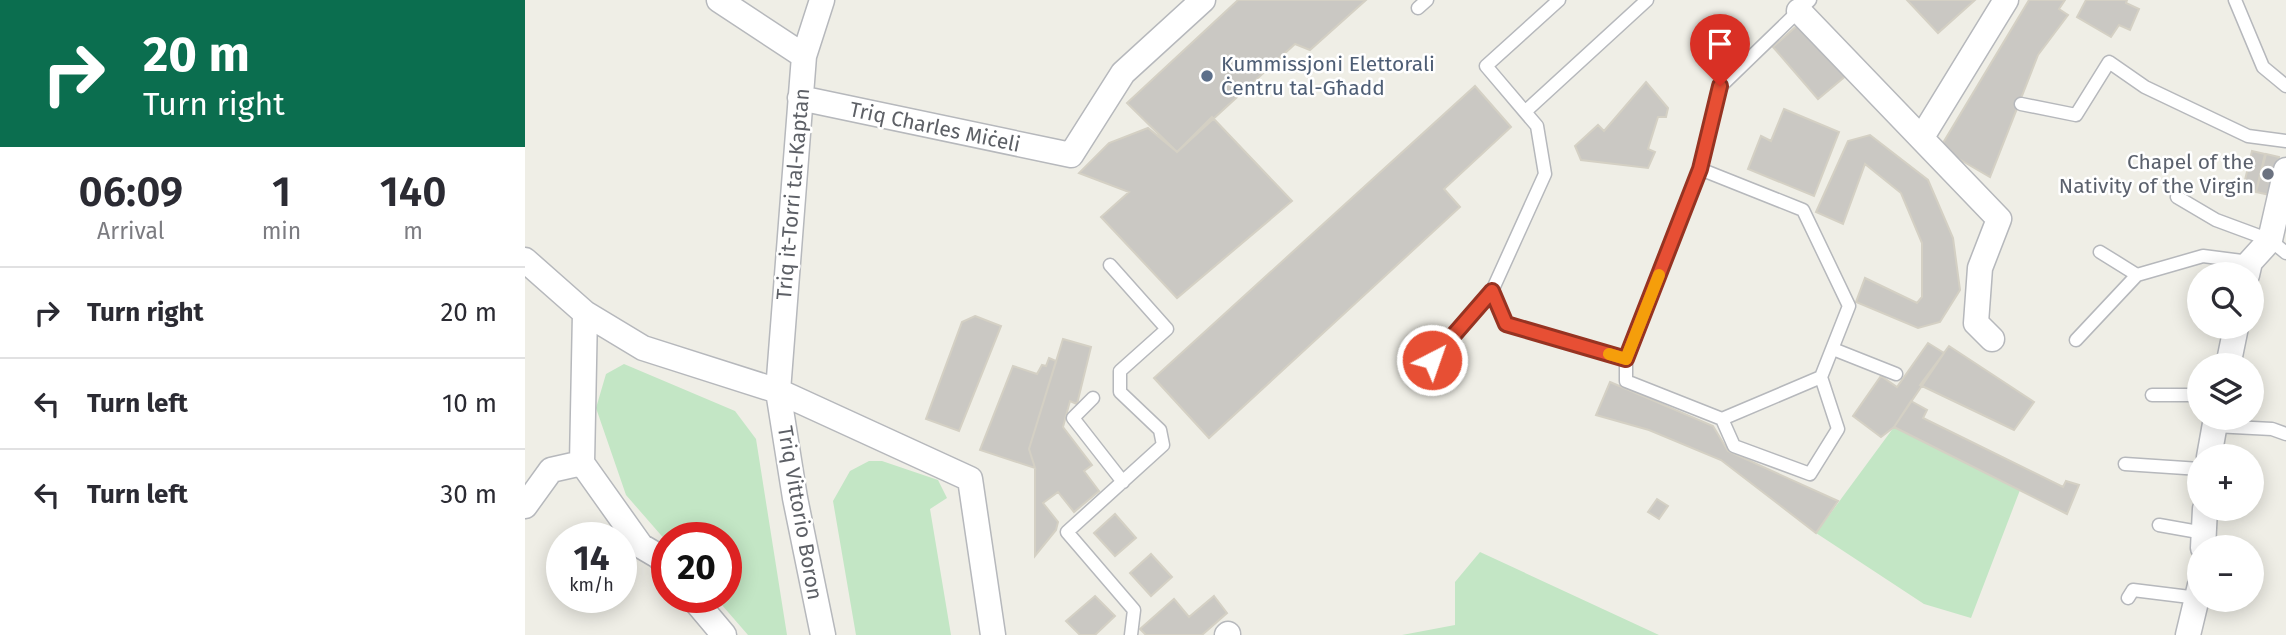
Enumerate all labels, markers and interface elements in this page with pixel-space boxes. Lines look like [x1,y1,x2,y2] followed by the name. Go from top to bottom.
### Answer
[1690,14,1750,86] pin
[143,25,250,84] text: 20 m
[1701,25,1739,63] icon: arrive
[28,28,119,119] icon: right
[1221,51,1435,101] place label: Kummissjoni Elettorali Ċentru tal-Għadd
[1199,68,1215,84] marker: Kummissjoni Elettorali Ċentru tal-Għadd
[143,85,285,123] text: Turn right
[771,87,815,301] street label: Triq it-Torri tal-Kaptan
[847,96,1023,158] street label: Triq Charles Miċeli
[2059,149,2254,199] place label: Chapel of the Nativity of the Virgin
[2260,166,2276,182] marker: Chapel of the Nativity of the Virgin
[78,167,183,217] text: 06:09
[272,167,291,217] text: 1
[380,167,447,217] text: 140
[97,217,165,245] text: Arrival
[262,217,301,245] text: min
[403,217,423,245] text: m
[2187,262,2264,612] map controls
[2187,262,2264,339] button: search
[28,294,66,332] icon: right
[87,297,204,328] text: Turn right
[440,297,497,328] text: 20 m
[1395,323,1469,397] position arrow
[2187,353,2264,430] button: layers
[28,385,66,423] icon: left
[87,388,188,419] text: Turn left
[442,388,497,419] text: 10 m
[772,424,828,602] street label: Triq Vittorio Boron
[2187,444,2264,521] button: +
[28,476,66,514] icon: left
[87,479,188,510] text: Turn left
[440,479,497,510] text: 30 m
[651,522,742,613] speed limit sign: 20
[2187,535,2264,612] button: −
[573,537,610,579] text: 14
[569,574,614,596] text: km/h

